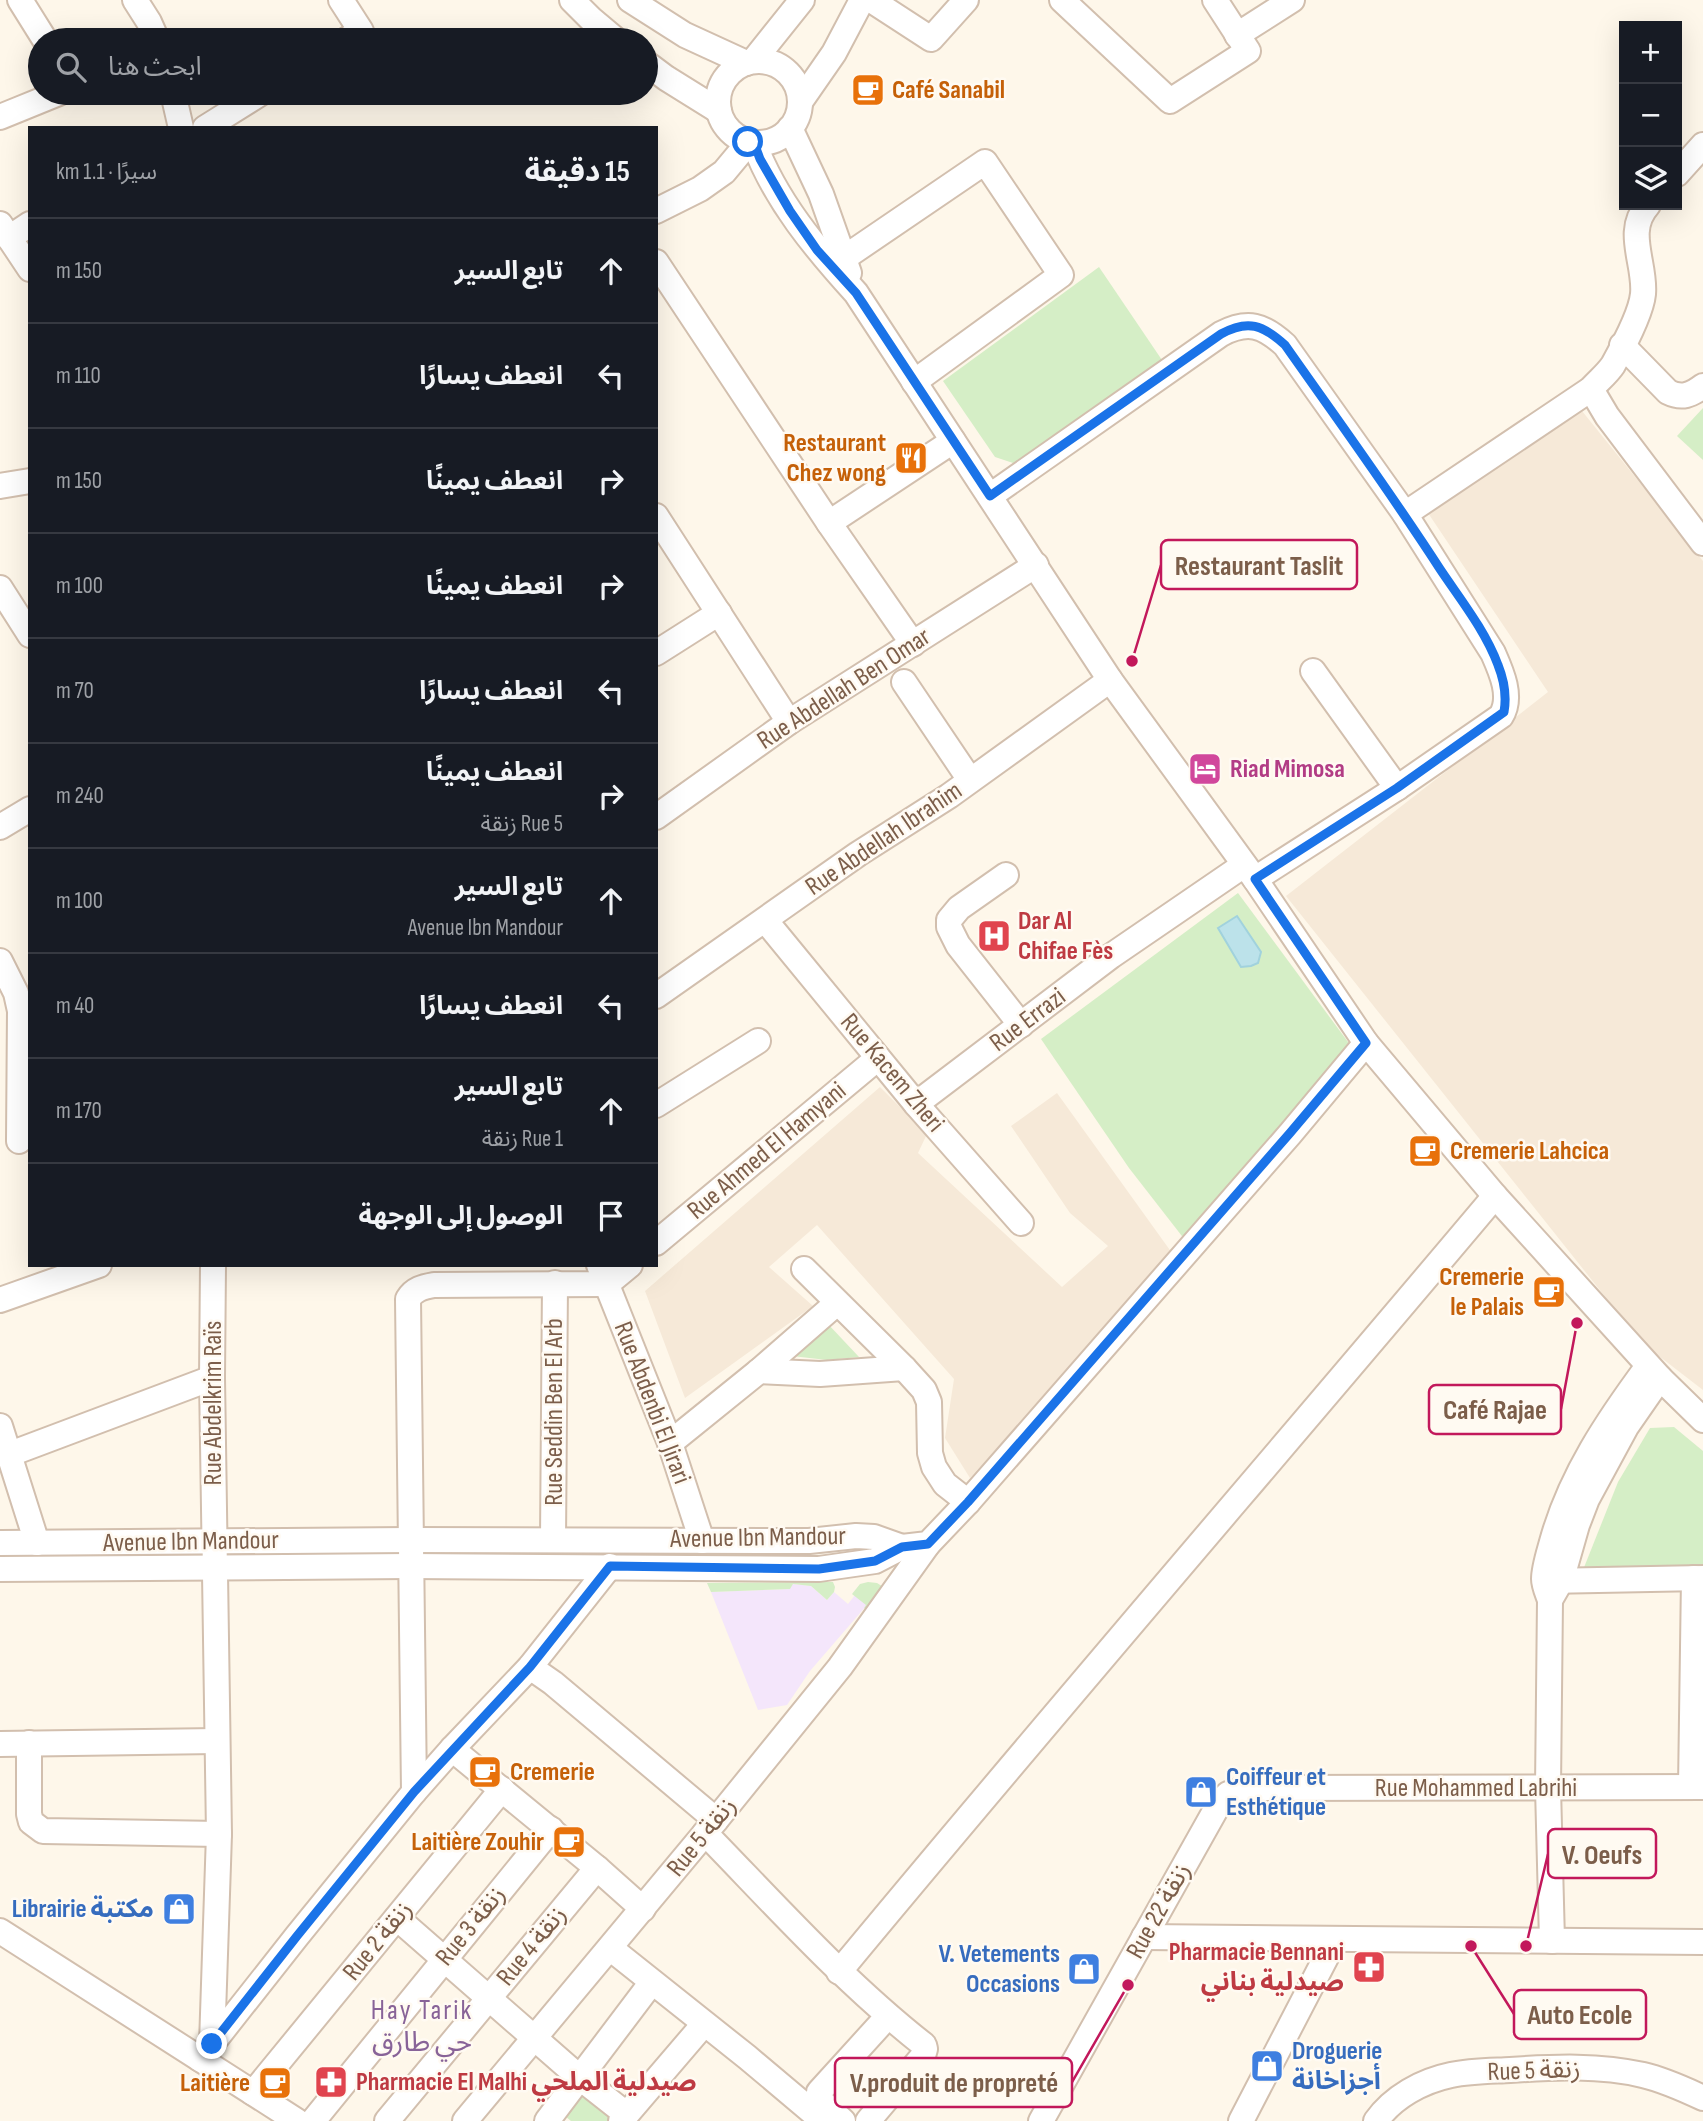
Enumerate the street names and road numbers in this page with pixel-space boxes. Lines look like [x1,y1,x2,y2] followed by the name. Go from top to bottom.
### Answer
[752,621,937,757] street label: Rue Abdellah Ben Omar
[800,775,968,903] street label: Rue Abdellah Ibrahim
[984,981,1072,1059] street label: Rue Errazi
[833,1007,951,1139] street label: Rue Kacem Zheri
[681,1076,853,1226] street label: Rue Ahmed El Hamyani
[539,1318,570,1506] street label: Rue Seddin Ben El Arb
[607,1318,697,1488] street label: Rue Abdenbi El Jirari
[198,1321,229,1485] street label: Rue Abdelkrim Raïs
[669,1521,847,1555] street label: Avenue Ibn Mandour
[102,1525,280,1559] street label: Avenue Ibn Mandour
[1375,1773,1577,1804] street label: Rue Mohammed Labrihi
[661,1791,743,1883] street label: Rue 5 زنقة
[1120,1858,1198,1964] street label: Rue 22 زنقة
[429,1880,513,1972] street label: Rue 3 زنقة
[337,1895,419,1987] street label: Rue 2 زنقة
[490,1900,574,1992] street label: Rue 4 زنقة
[1487,2054,1581,2088] street label: Rue 5 زنقة

